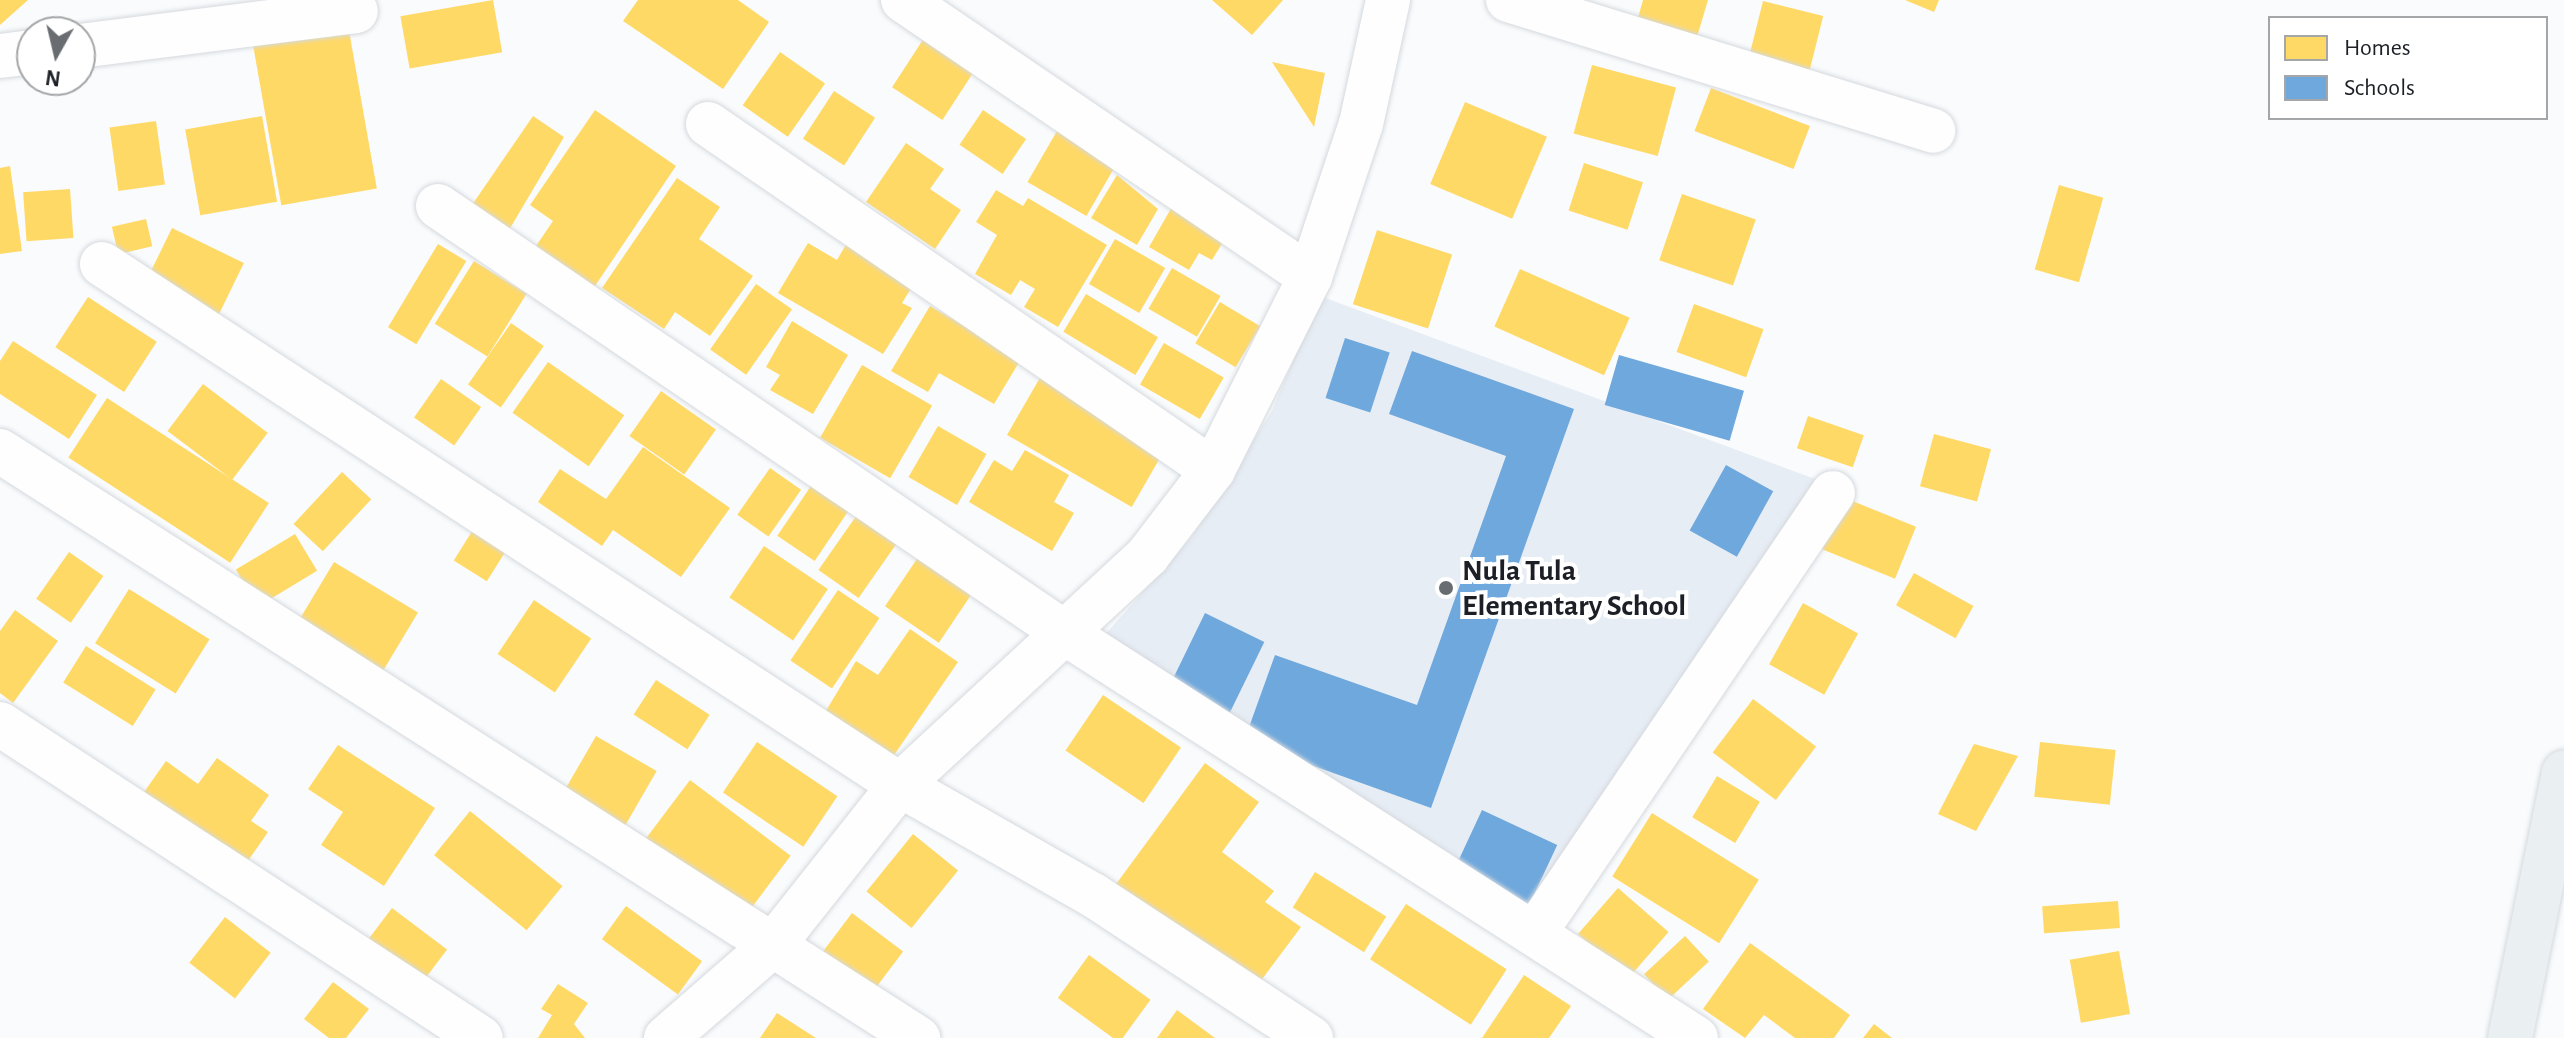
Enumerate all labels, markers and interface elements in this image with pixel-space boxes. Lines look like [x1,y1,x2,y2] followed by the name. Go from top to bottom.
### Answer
[16,16,96,96] north arrow
[2268,16,2548,120] legend
[2344,36,2411,60] text: Homes
[44,66,62,90] text: N
[2344,76,2415,100] text: Schools
[1462,553,1686,624] place label: Nula Tula Elementary School
[1437,579,1455,597] marker: Nula Tula Elementary School

